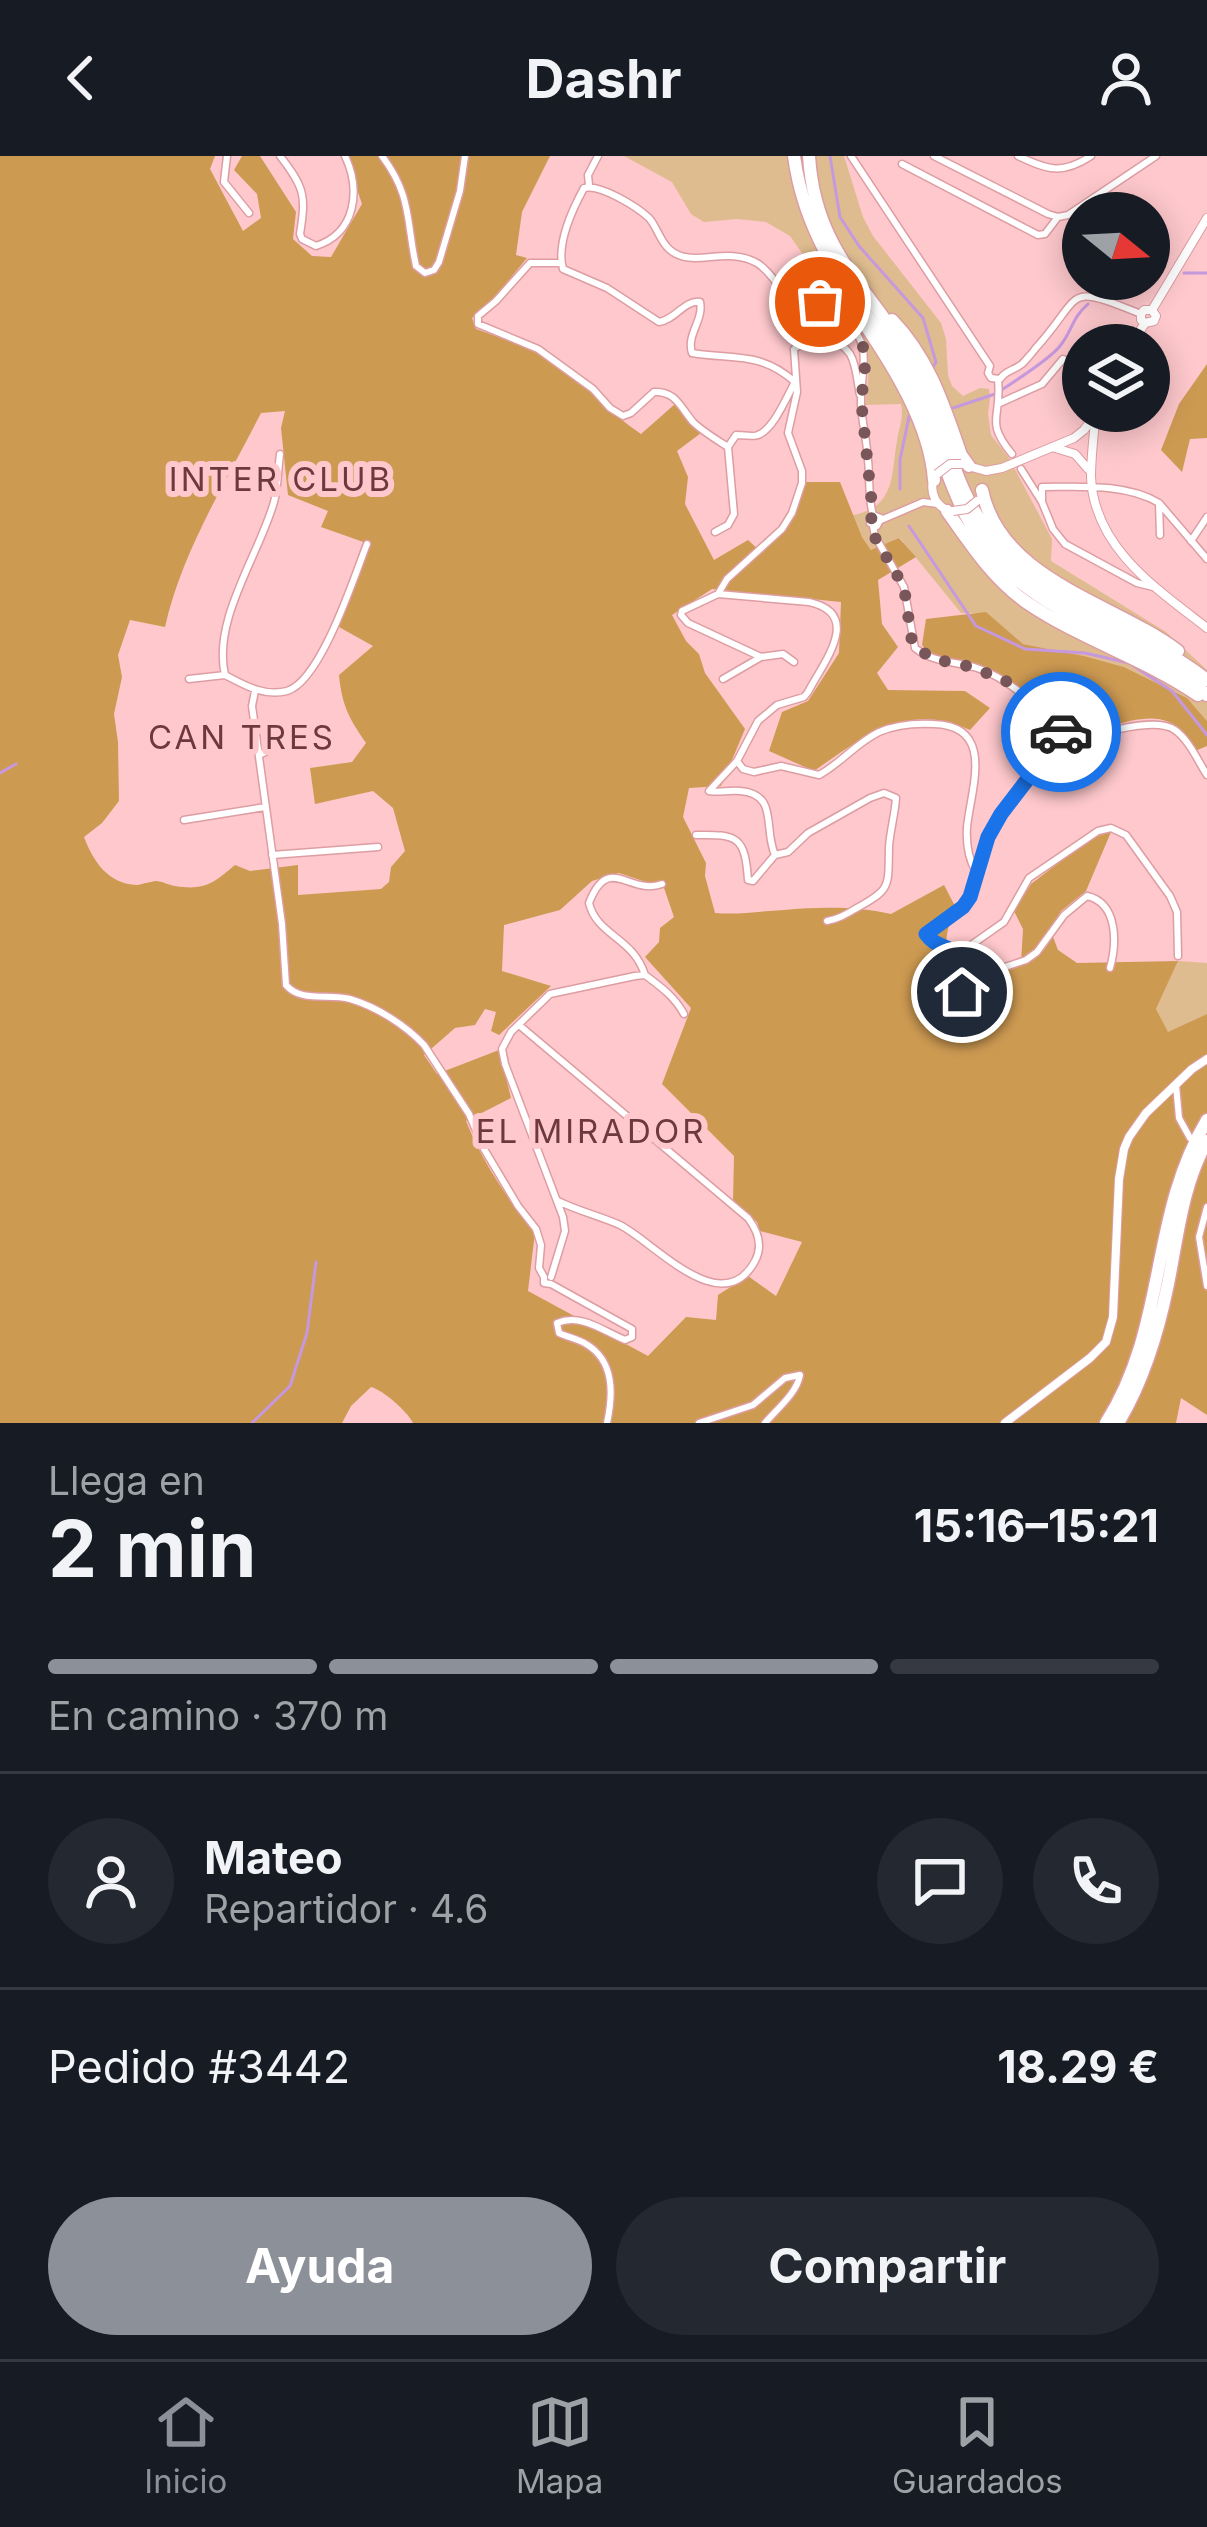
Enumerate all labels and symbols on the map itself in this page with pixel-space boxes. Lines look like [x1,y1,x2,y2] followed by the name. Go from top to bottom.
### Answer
[1062,192,1170,300] north arrow
[769,251,871,353] pin
[169,459,393,499] district label: INTER CLUB
[1001,672,1121,792] courier
[148,717,336,757] district label: CAN TRES
[911,941,1013,1043] pin
[476,1111,706,1151] district label: EL MIRADOR

